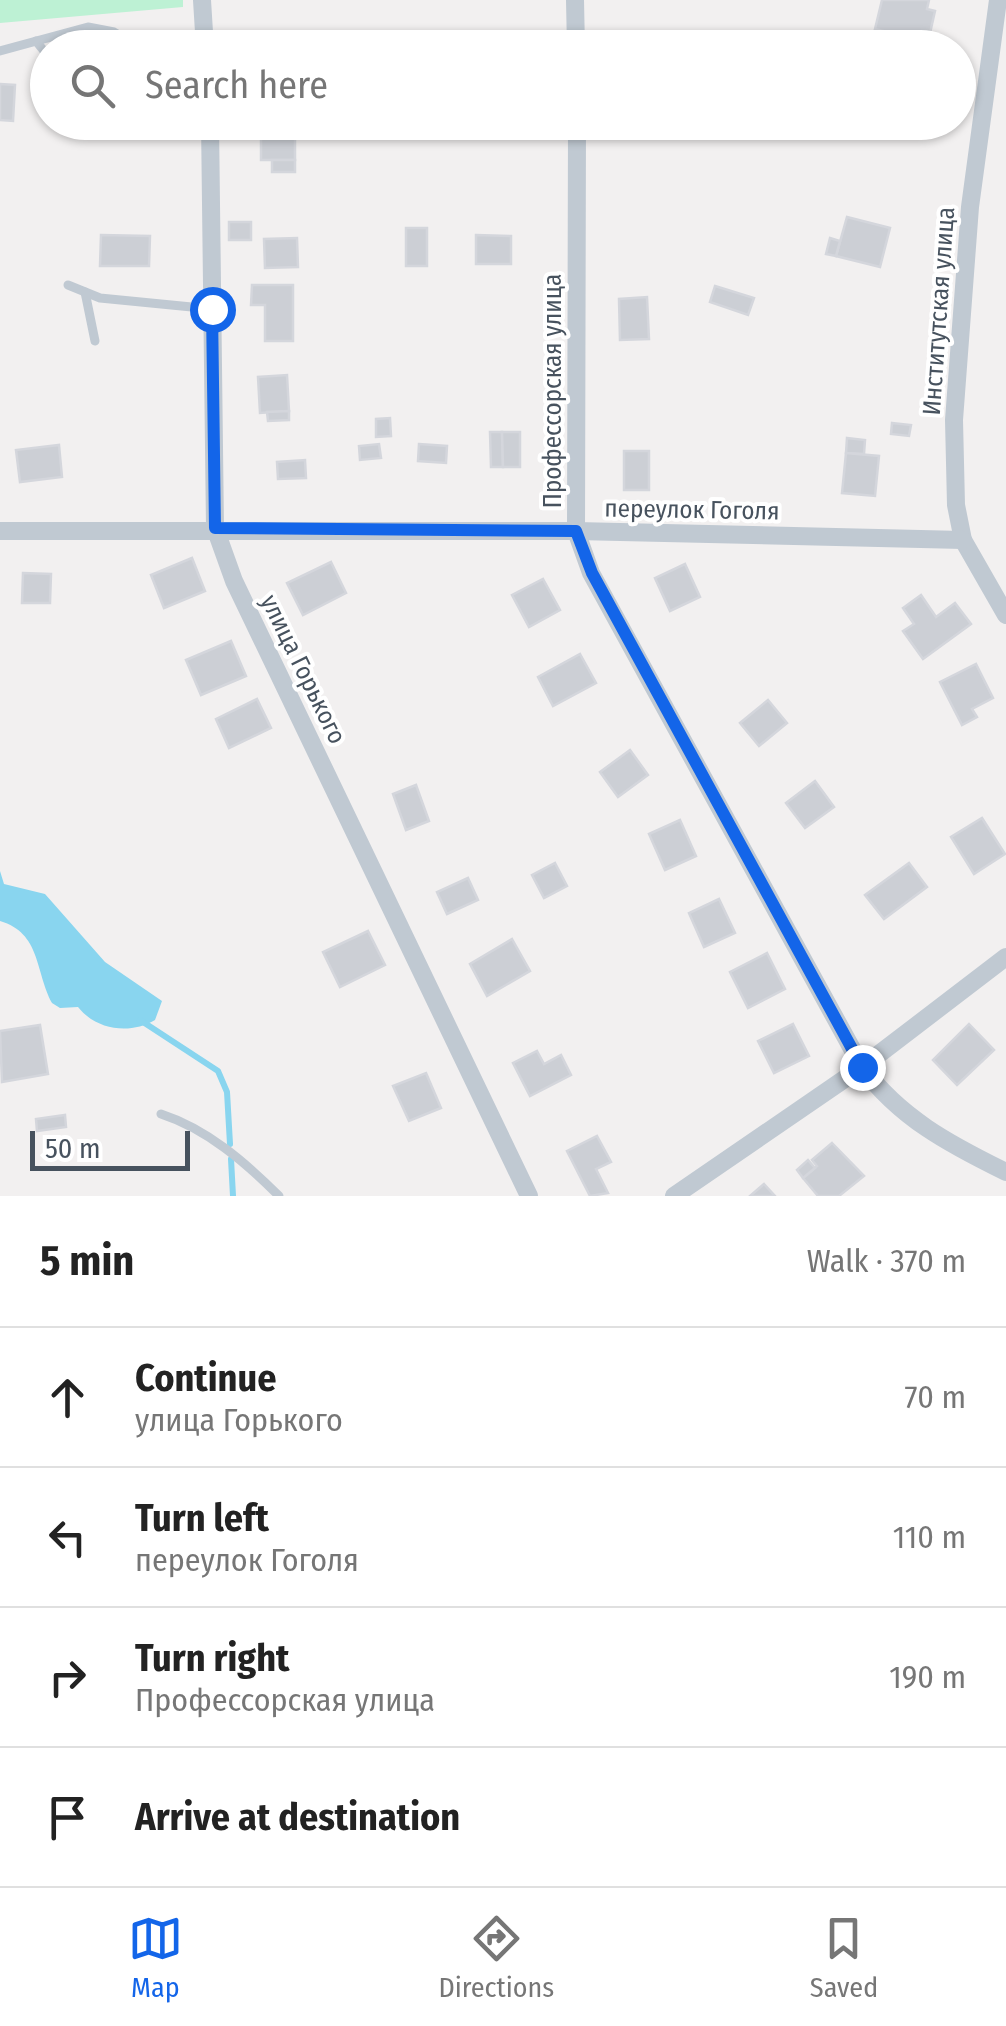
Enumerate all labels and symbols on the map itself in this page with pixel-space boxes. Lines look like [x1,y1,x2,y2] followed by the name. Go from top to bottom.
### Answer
[917,206,961,416] street label: Институтская улица
[538,274,568,508] street label: Профессорская улица
[190,287,236,333] route start
[604,493,780,527] street label: переулок Гоголя
[254,590,352,749] street label: улица Горького
[840,1045,886,1091] route end
[30,1126,190,1170] scale bar

